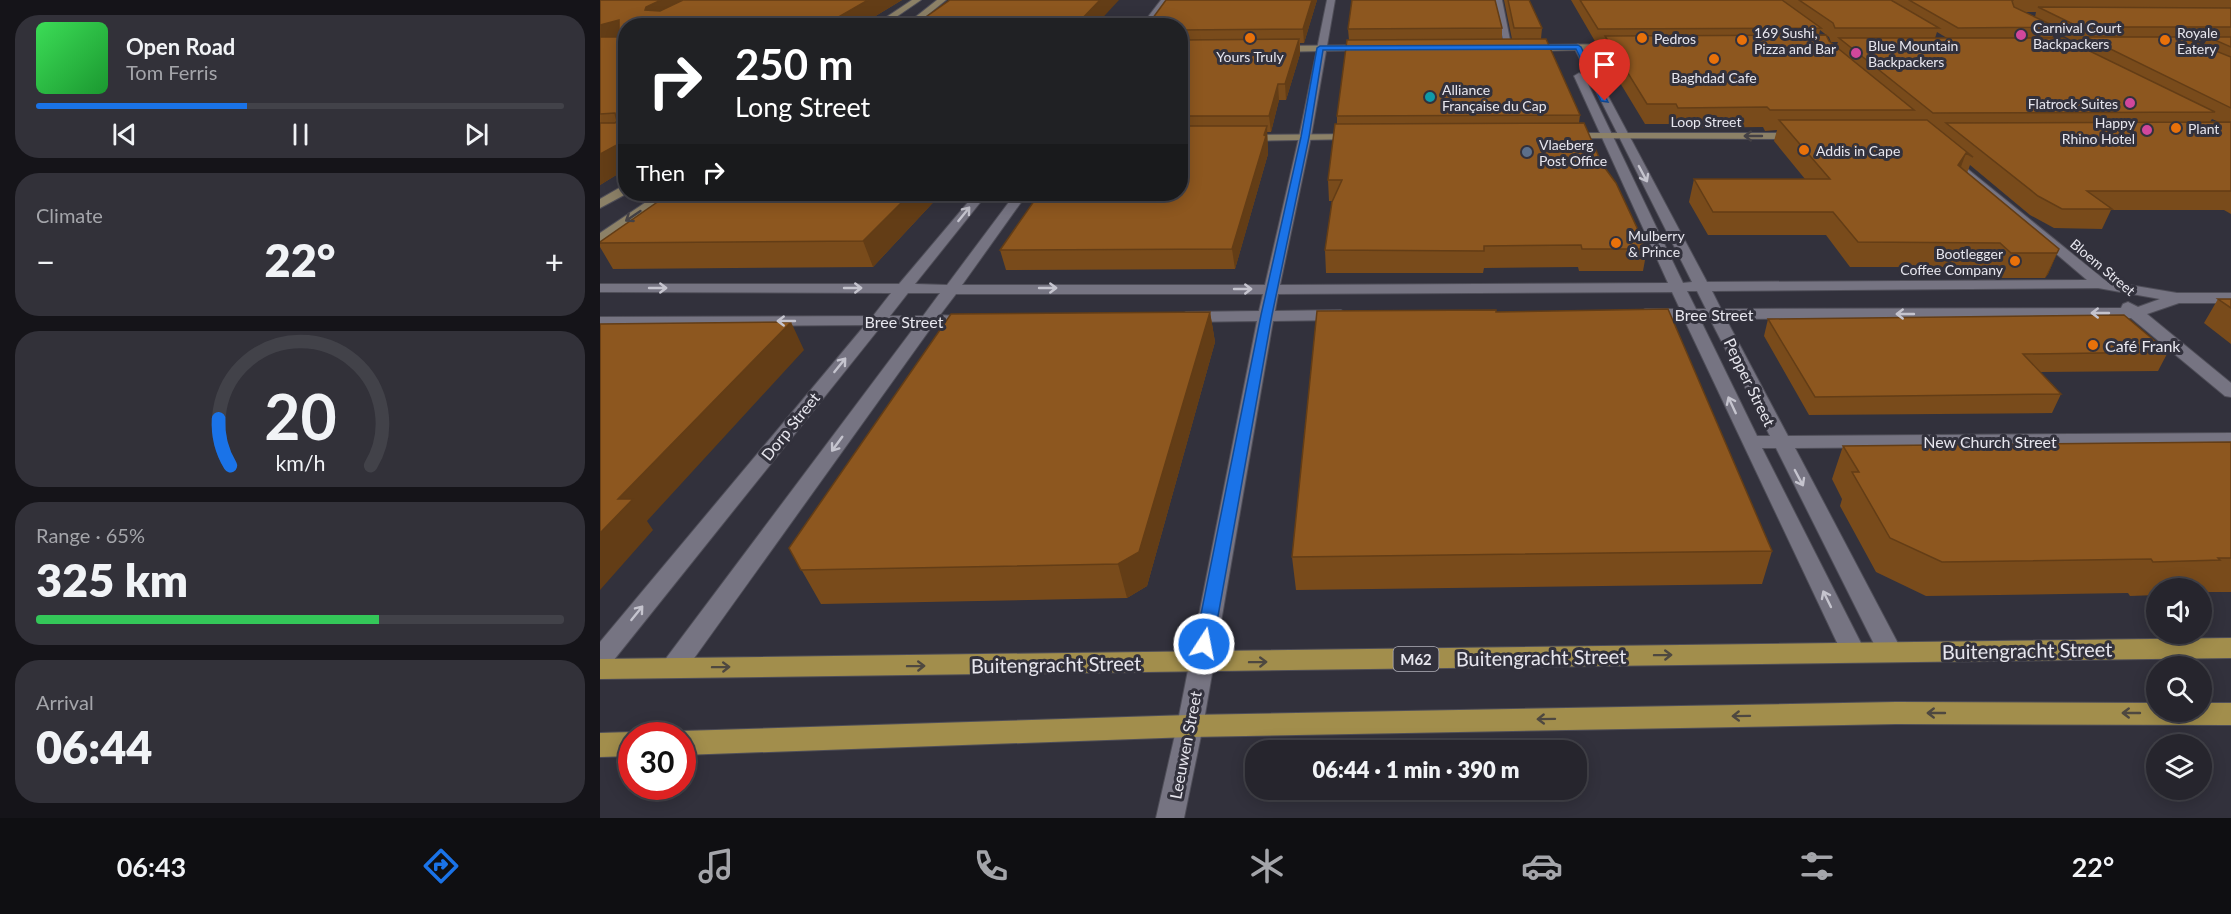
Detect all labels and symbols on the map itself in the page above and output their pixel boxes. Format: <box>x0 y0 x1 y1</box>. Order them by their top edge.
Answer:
place label: Carnival Court Backpackers <box>2033 19 2122 52</box>
place label: 169 Sushi, Pizza and Bar <box>1754 24 1836 57</box>
place label: Royale Eatery <box>2177 24 2218 57</box>
marker: Carnival Court Backpackers <box>2014 28 2028 42</box>
place label: Pedros <box>1654 30 1696 47</box>
marker: Yours Truly <box>1243 31 1257 45</box>
marker: Pedros <box>1635 31 1649 45</box>
marker: 169 Sushi, Pizza and Bar <box>1735 33 1749 47</box>
marker: Royale Eatery <box>2158 33 2172 47</box>
place label: Blue Mountain Backpackers <box>1868 37 1958 70</box>
pin <box>1579 39 1630 101</box>
marker: Blue Mountain Backpackers <box>1849 46 1863 60</box>
place label: Yours Truly <box>1216 48 1284 65</box>
marker: Baghdad Cafe <box>1707 52 1721 66</box>
place label: Baghdad Cafe <box>1671 69 1757 86</box>
place label: Alliance Française du Cap <box>1442 81 1547 114</box>
marker: Alliance Française du Cap <box>1423 90 1437 104</box>
place label: Flatrock Suites <box>2028 95 2118 112</box>
marker: Flatrock Suites <box>2123 96 2137 110</box>
street label: Loop Street <box>1671 113 1741 130</box>
place label: Happy Rhino Hotel <box>2062 114 2136 147</box>
place label: Plant <box>2188 120 2219 137</box>
marker: Plant <box>2169 121 2183 135</box>
marker: Happy Rhino Hotel <box>2140 123 2154 137</box>
one-way arrow <box>1743 130 1763 142</box>
place label: Vlaeberg Post Office <box>1539 136 1607 169</box>
place label: Addis in Cape <box>1816 142 1900 159</box>
marker: Addis in Cape <box>1797 143 1811 157</box>
marker: Vlaeberg Post Office <box>1520 145 1534 159</box>
one-way arrow <box>1638 165 1649 183</box>
one-way arrow <box>957 206 970 222</box>
one-way arrow <box>626 210 642 222</box>
place label: Mulberry & Prince <box>1628 227 1685 260</box>
street label: Bloem Street <box>2067 235 2139 299</box>
marker: Mulberry & Prince <box>1609 236 1623 250</box>
place label: Bootlegger Coffee Company <box>1900 245 2004 278</box>
marker: Bootlegger Coffee Company <box>2008 254 2022 268</box>
one-way arrow <box>648 282 668 294</box>
one-way arrow <box>843 282 863 294</box>
one-way arrow <box>1038 282 1058 294</box>
one-way arrow <box>1233 283 1253 295</box>
street label: Bree Street <box>1675 305 1754 324</box>
one-way arrow <box>2091 307 2111 319</box>
one-way arrow <box>1896 308 1916 319</box>
street label: Bree Street <box>865 312 944 331</box>
one-way arrow <box>777 315 797 327</box>
street label: Pepper Street <box>1720 335 1780 429</box>
place label: Café Frank <box>2105 336 2181 355</box>
marker: Café Frank <box>2086 338 2100 352</box>
one-way arrow <box>834 357 847 373</box>
street label: Dorp Street <box>757 388 823 464</box>
one-way arrow <box>1726 397 1738 415</box>
street label: New Church Street <box>1923 432 2057 451</box>
one-way arrow <box>831 435 843 451</box>
one-way arrow <box>1794 469 1805 487</box>
one-way arrow <box>1821 590 1833 608</box>
one-way arrow <box>630 606 644 621</box>
position arrow <box>1172 612 1236 676</box>
street label: Buitengracht Street <box>1942 637 2112 663</box>
street label: Buitengracht Street <box>1456 644 1626 670</box>
road number: M62 <box>1394 647 1438 671</box>
one-way arrow <box>1653 649 1673 661</box>
street label: Buitengracht Street <box>971 651 1141 677</box>
one-way arrow <box>1248 656 1268 668</box>
one-way arrow <box>906 660 926 672</box>
one-way arrow <box>711 662 731 673</box>
street label: Leeuwen Street <box>1165 689 1205 801</box>
one-way arrow <box>1926 707 1946 719</box>
one-way arrow <box>2121 707 2141 719</box>
one-way arrow <box>1731 710 1751 722</box>
one-way arrow <box>1536 714 1556 725</box>
speed limit sign: 30 <box>618 722 696 800</box>

